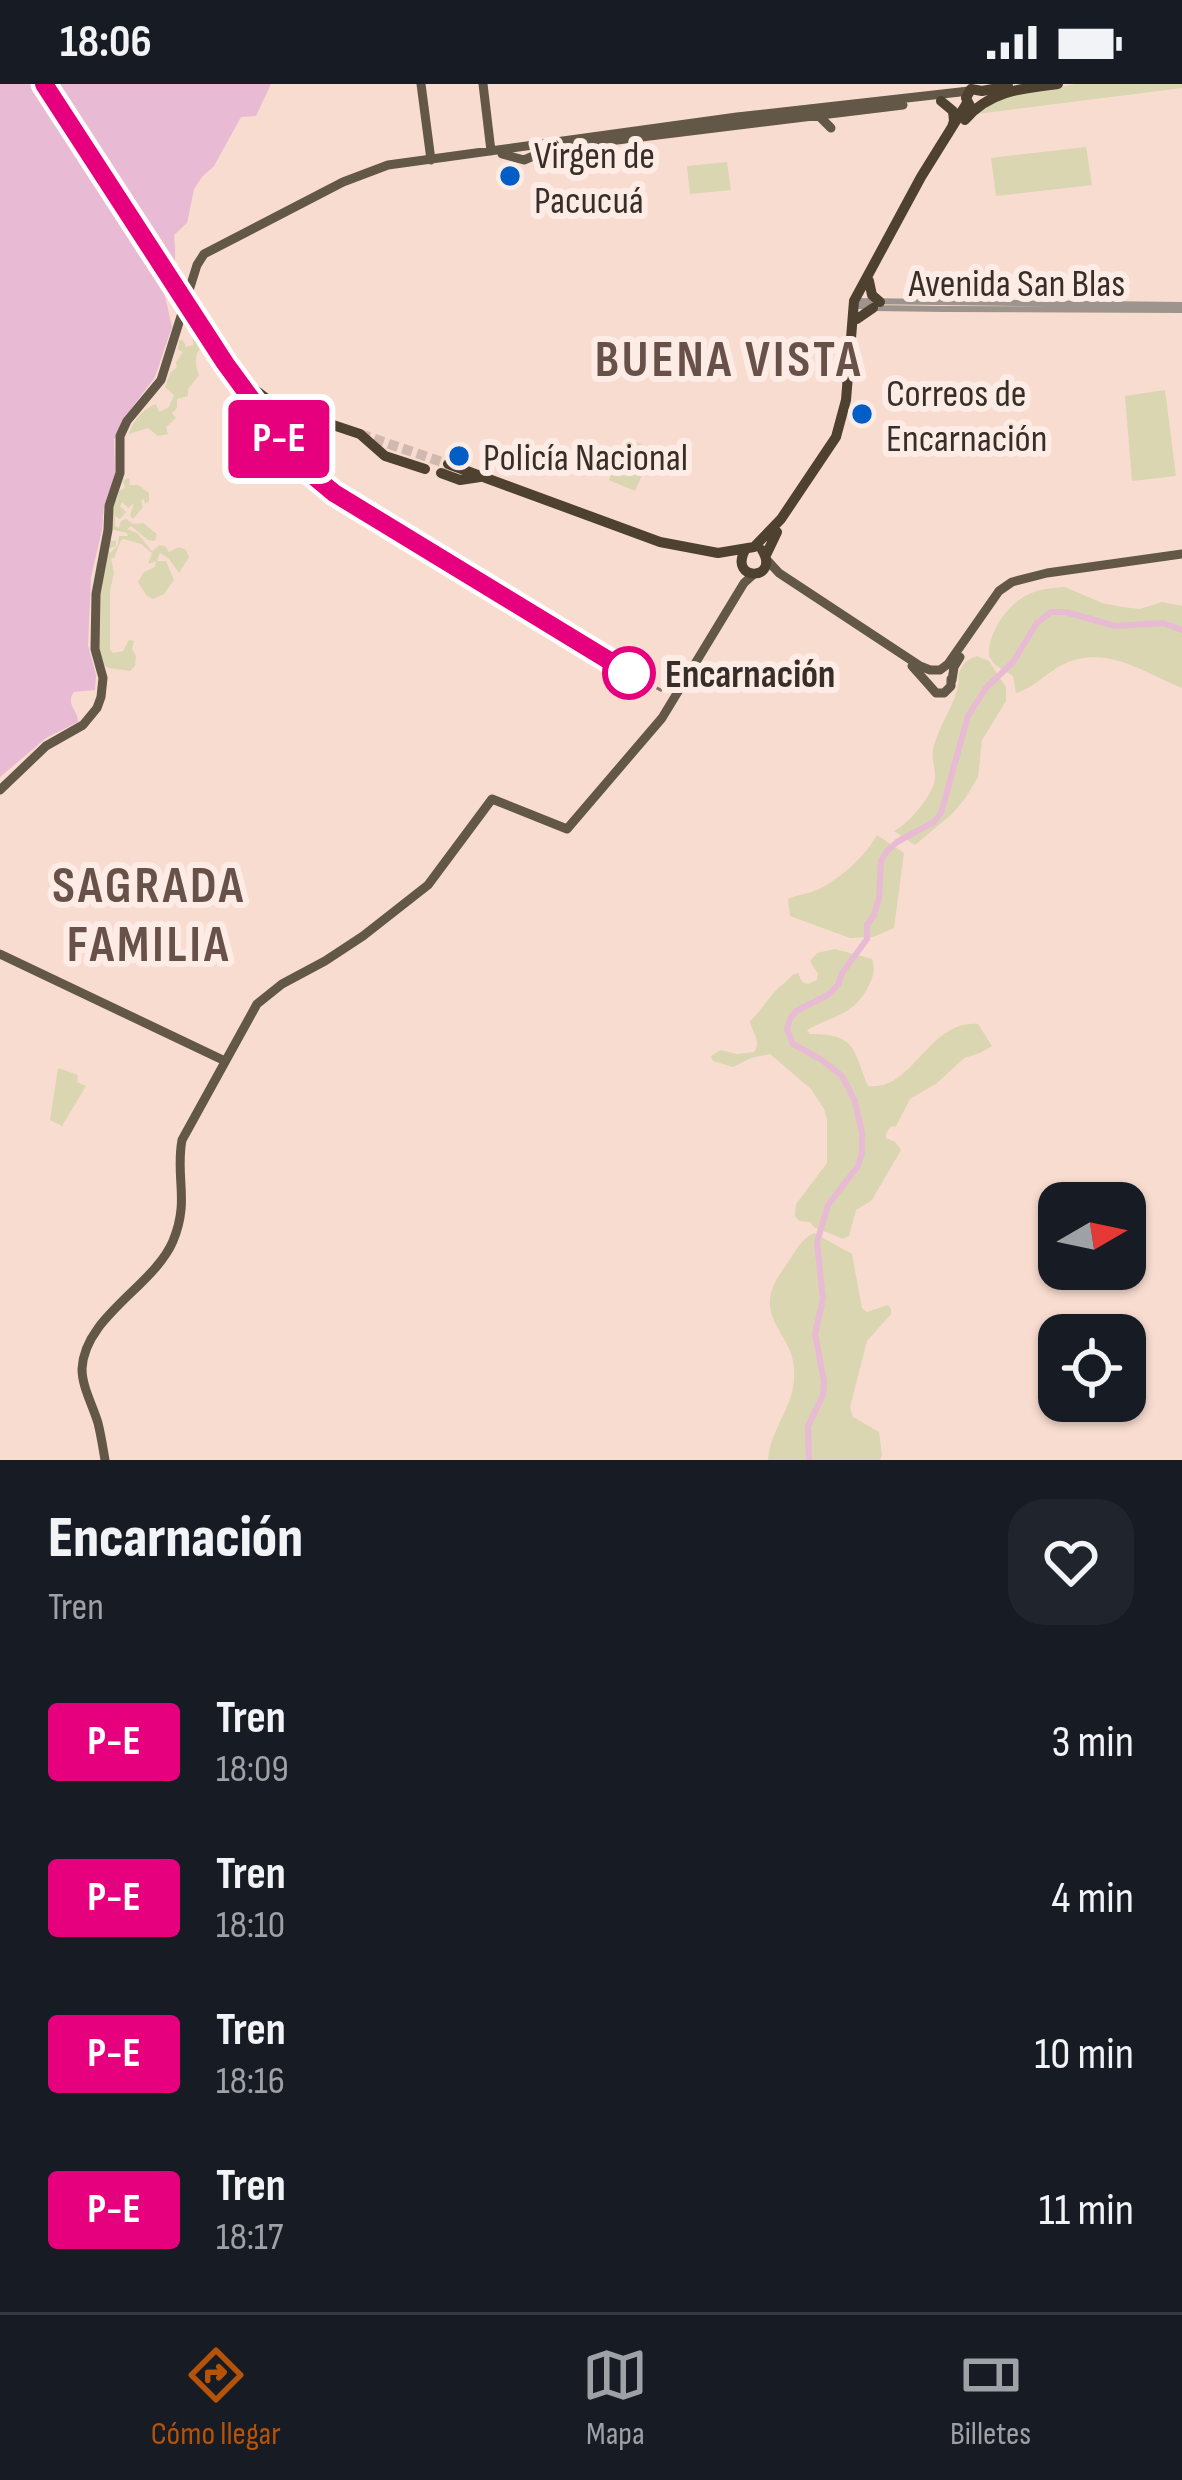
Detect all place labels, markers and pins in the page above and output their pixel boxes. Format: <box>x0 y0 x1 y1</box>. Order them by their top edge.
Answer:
place label: Virgen de Pacucuá <box>534 133 655 225</box>
marker: Virgen de Pacucuá <box>497 163 523 189</box>
place label: Correos de Encarnación <box>886 371 1048 463</box>
marker: Correos de Encarnación <box>849 401 875 427</box>
place label: Policía Nacional <box>483 435 688 482</box>
marker: Policía Nacional <box>446 443 472 469</box>
marker: Encarnación <box>604 648 654 698</box>
place label: Encarnación <box>665 652 835 699</box>

